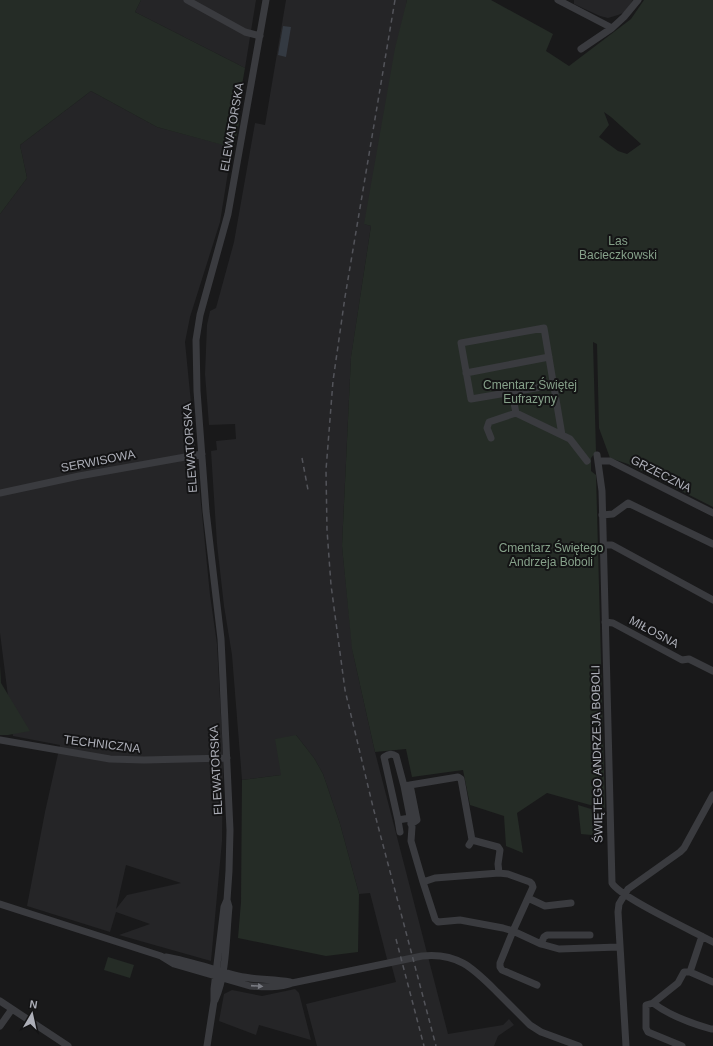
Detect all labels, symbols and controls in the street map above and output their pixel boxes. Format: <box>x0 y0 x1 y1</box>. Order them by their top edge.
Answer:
street label: ELEWATORSKA <box>217 82 247 172</box>
park label: Las Bacieczkowski <box>579 234 657 262</box>
park label: Cmentarz Świętej Eufrazyny <box>483 377 577 406</box>
street label: ELEWATORSKA <box>180 403 200 493</box>
street label: SERWISOWA <box>60 447 136 475</box>
street label: GRZECZNA <box>628 453 694 495</box>
park label: Cmentarz Świętego Andrzeja Boboli <box>499 540 604 569</box>
street label: MIŁOSNA <box>627 613 681 651</box>
street label: ŚWIĘTEGO ANDRZEJA BOBOLI <box>587 665 606 843</box>
street label: ELEWATORSKA <box>207 725 225 815</box>
street label: TECHNICZNA <box>63 732 141 756</box>
one-way arrow <box>251 983 263 990</box>
north arrow <box>12 994 52 1034</box>
text: N <box>29 998 38 1011</box>

